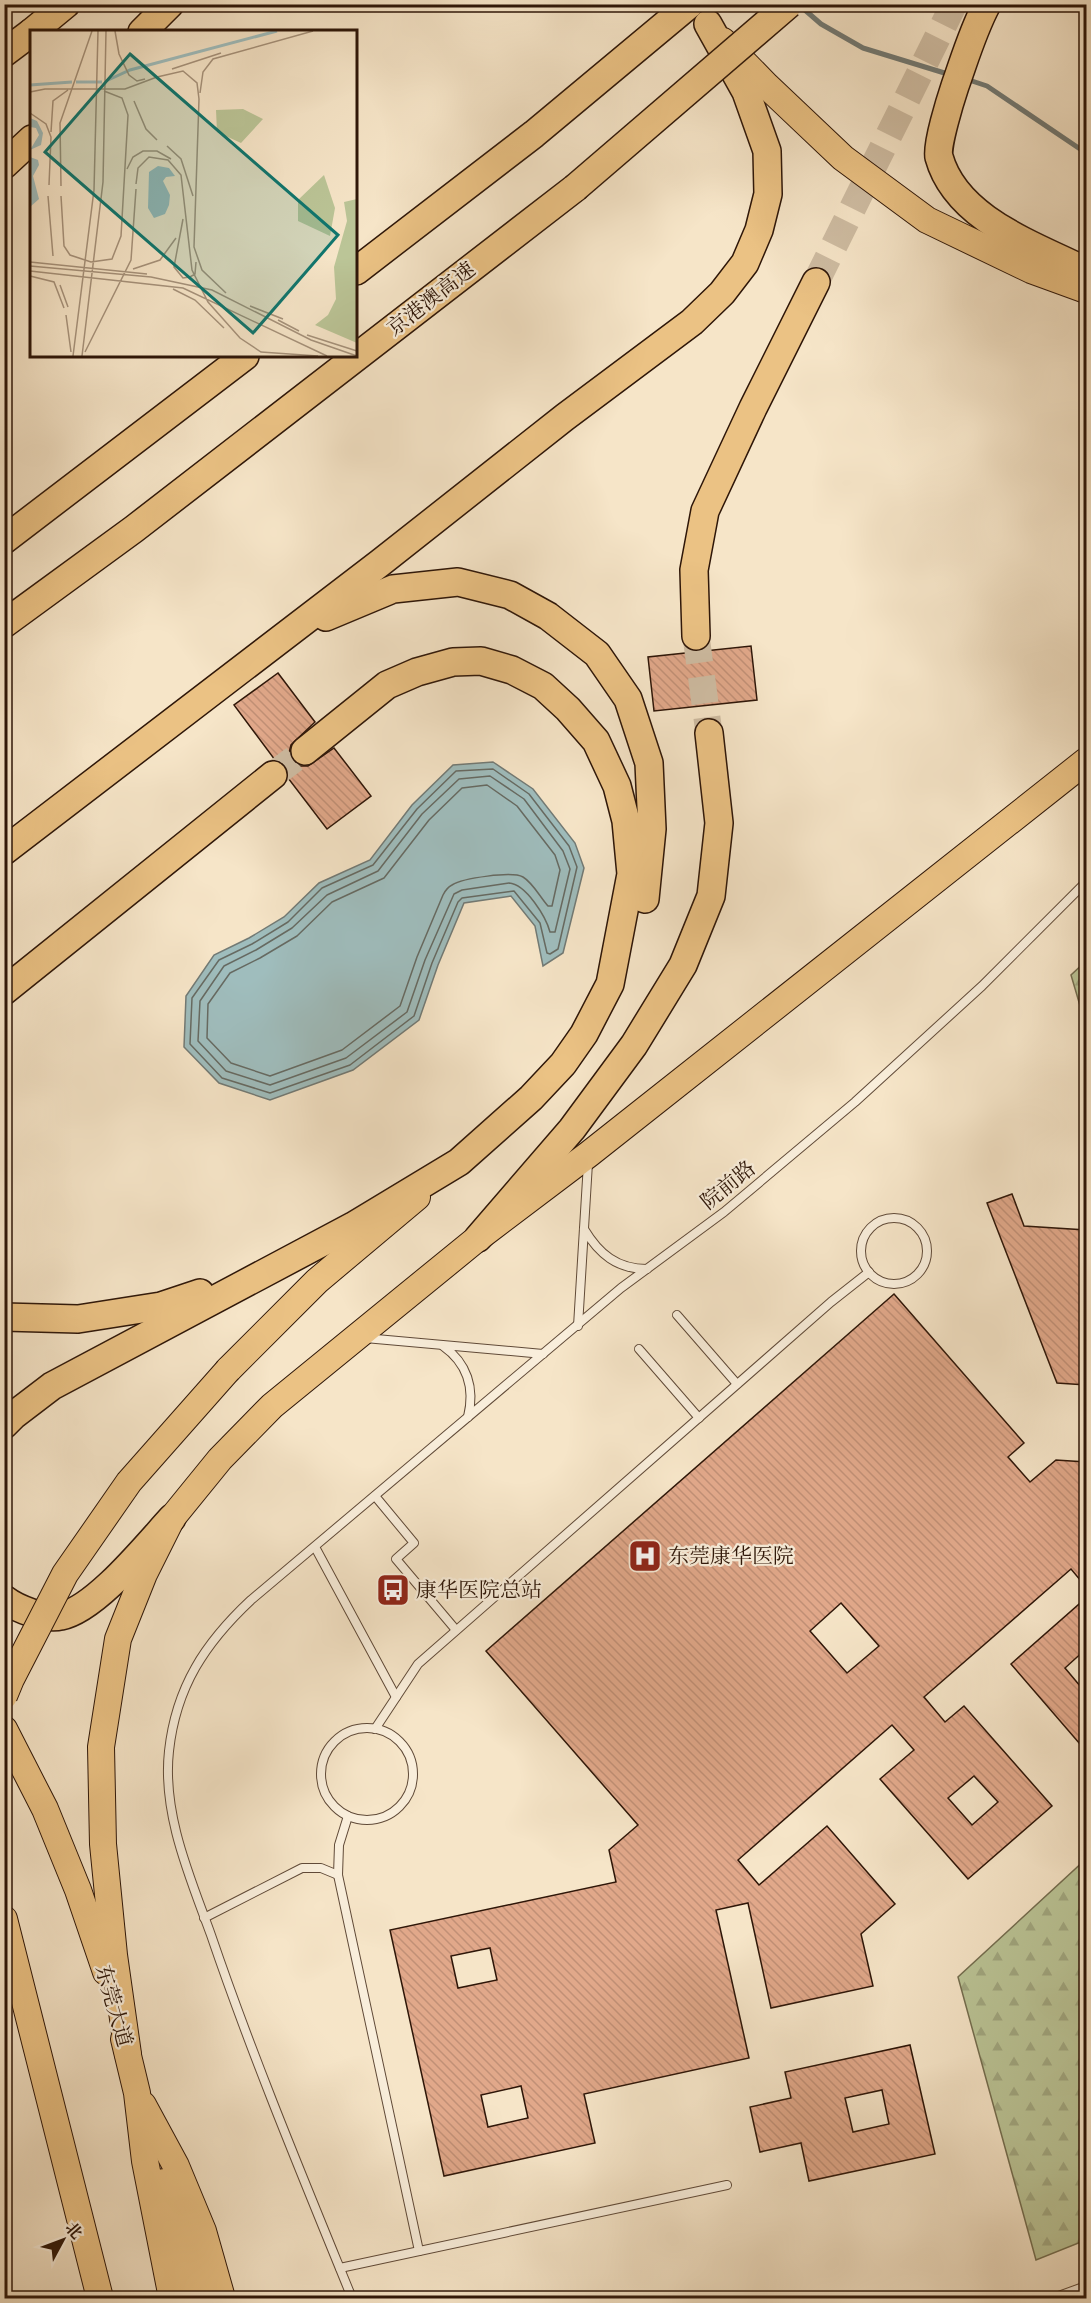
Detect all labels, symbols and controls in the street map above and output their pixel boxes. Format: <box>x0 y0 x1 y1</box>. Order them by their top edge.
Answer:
inset map <box>30 30 357 357</box>
street label: 京港澳高速 <box>380 254 482 343</box>
street label: 院前路 <box>693 1153 762 1216</box>
hospital icon: 东莞康华医院 <box>627 1538 663 1574</box>
place label: 东莞康华医院 <box>668 1540 794 1571</box>
bus stop icon: 康华医院总站 <box>375 1572 411 1608</box>
place label: 康华医院总站 <box>416 1574 542 1605</box>
street label: 东莞大道 <box>88 1961 141 2051</box>
north arrow <box>33 2210 93 2270</box>
text: 北 <box>60 2216 89 2244</box>

